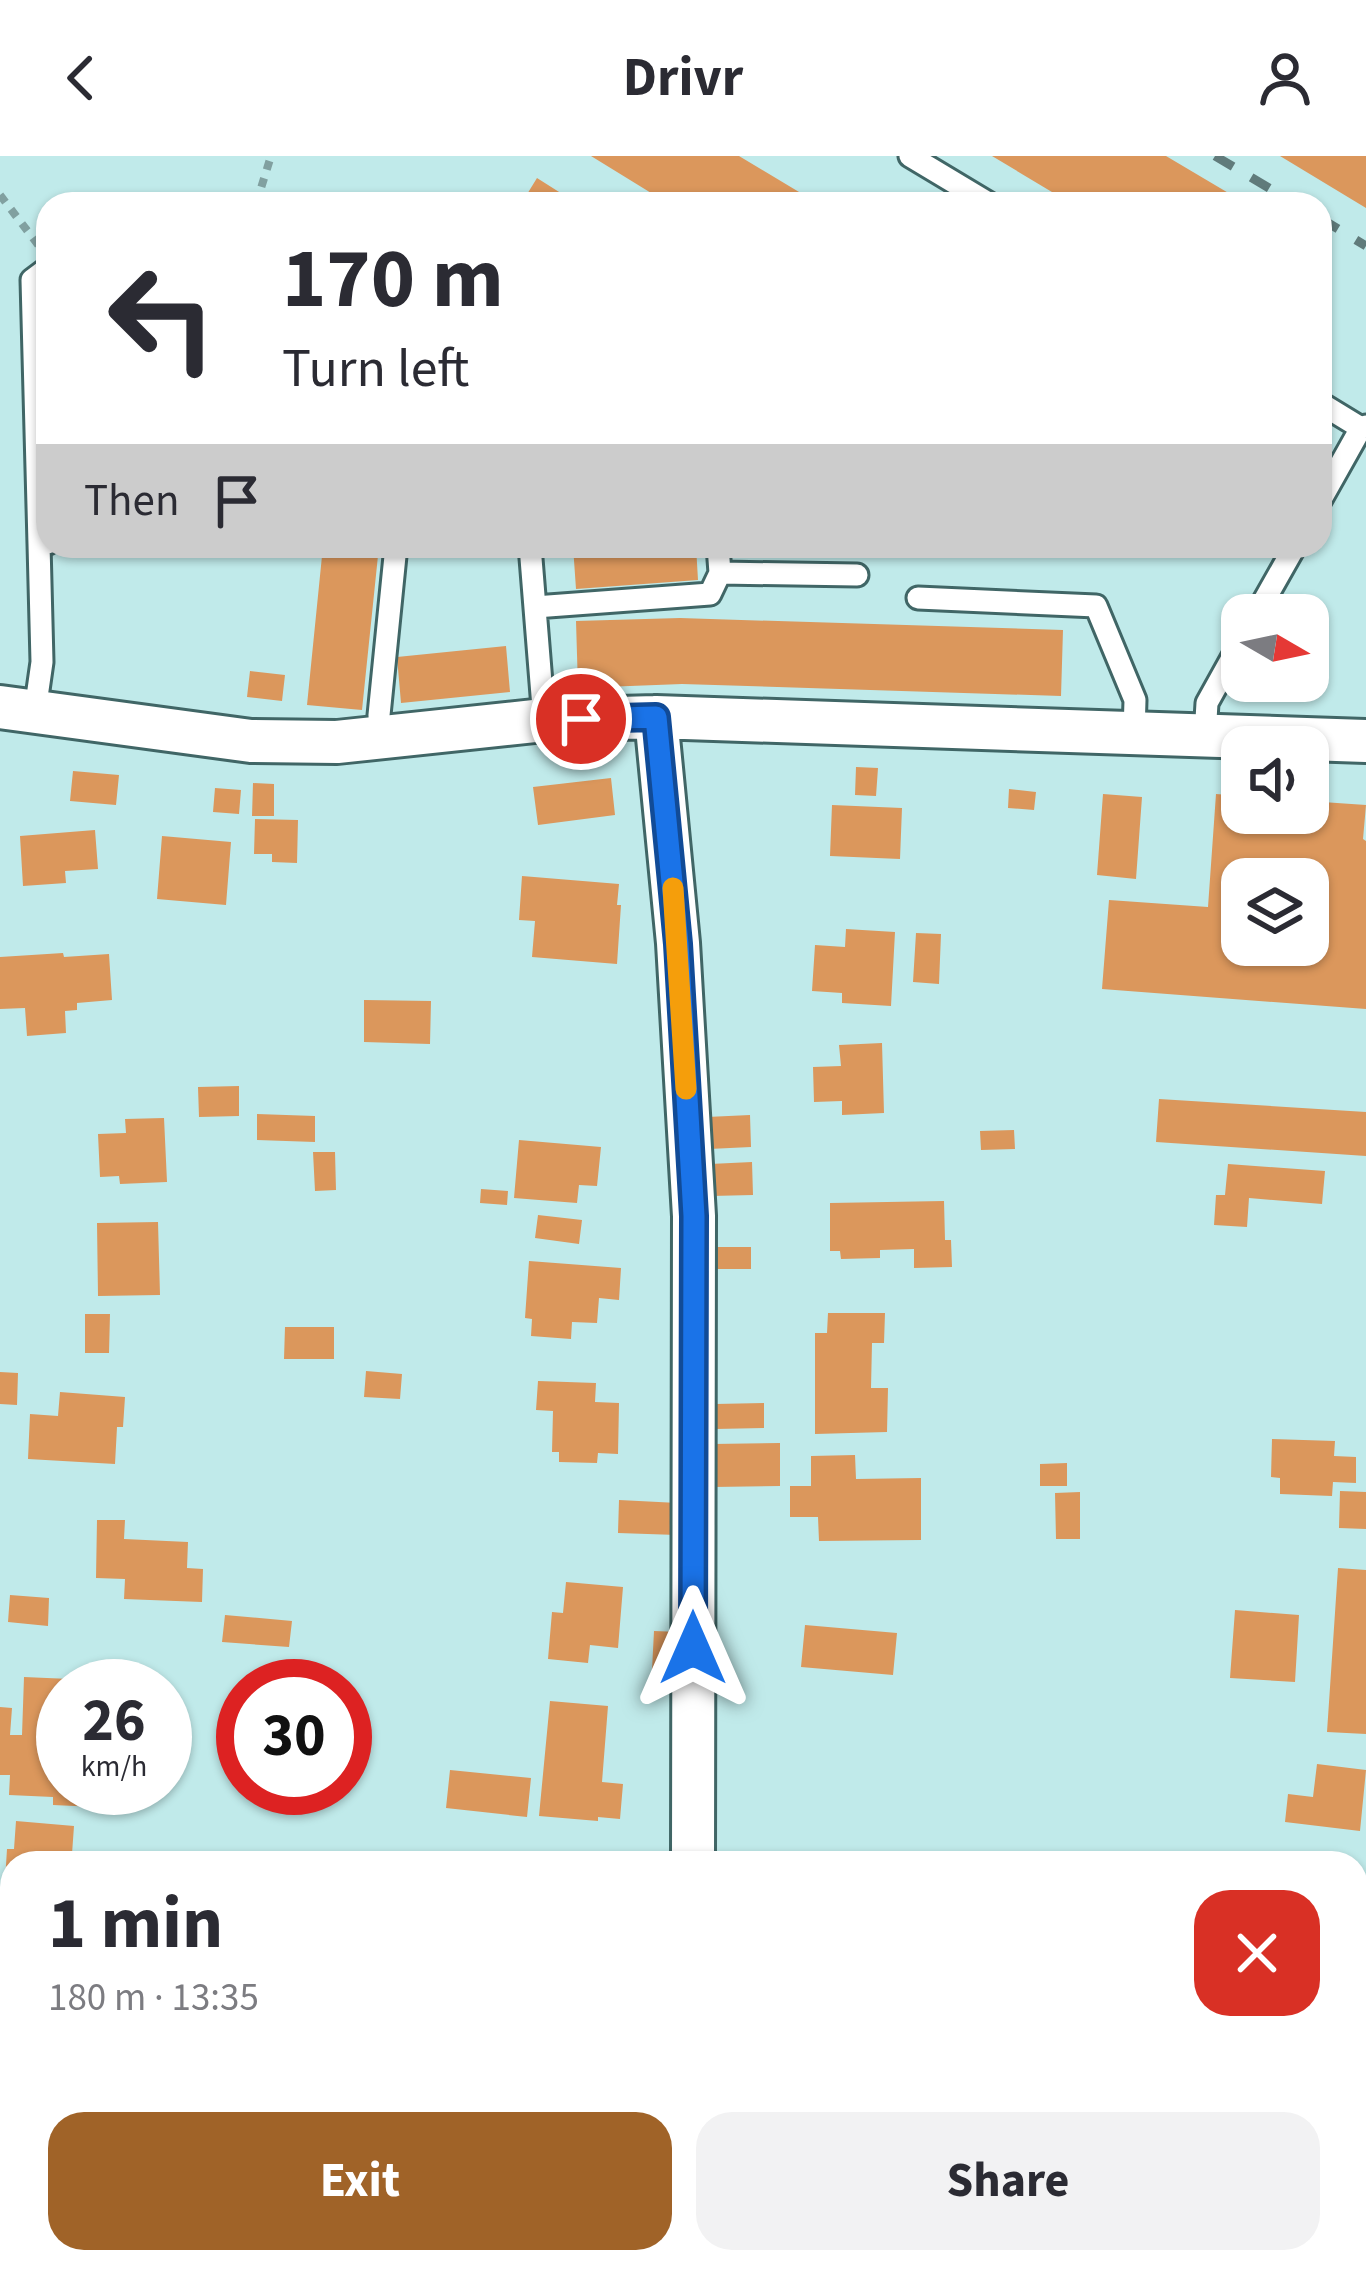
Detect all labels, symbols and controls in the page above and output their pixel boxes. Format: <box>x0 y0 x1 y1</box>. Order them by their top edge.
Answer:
text: Drivr <box>623 40 743 117</box>
icon: back <box>48 45 114 111</box>
icon: person <box>1252 45 1318 111</box>
text: 170 m <box>282 220 504 340</box>
icon: left <box>84 240 240 396</box>
text: Turn left <box>282 331 469 408</box>
icon: arrive <box>204 468 270 534</box>
text: Then <box>84 469 180 533</box>
north arrow <box>1221 594 1329 702</box>
map controls <box>1221 594 1329 966</box>
pin <box>530 668 632 770</box>
icon: arrive <box>548 686 614 752</box>
button: sound <box>1221 726 1329 834</box>
button: layers <box>1221 858 1329 966</box>
position arrow <box>630 1585 756 1711</box>
speed limit sign: 30 <box>216 1659 372 1815</box>
text: 26 <box>82 1679 146 1764</box>
text: km/h <box>81 1745 147 1788</box>
text: 1 min <box>48 1873 223 1976</box>
button: close <box>1194 1890 1320 2016</box>
text: 180 m · 13:35 <box>48 1970 259 2026</box>
button: Exit <box>48 2112 672 2250</box>
button: Share <box>696 2112 1320 2250</box>

